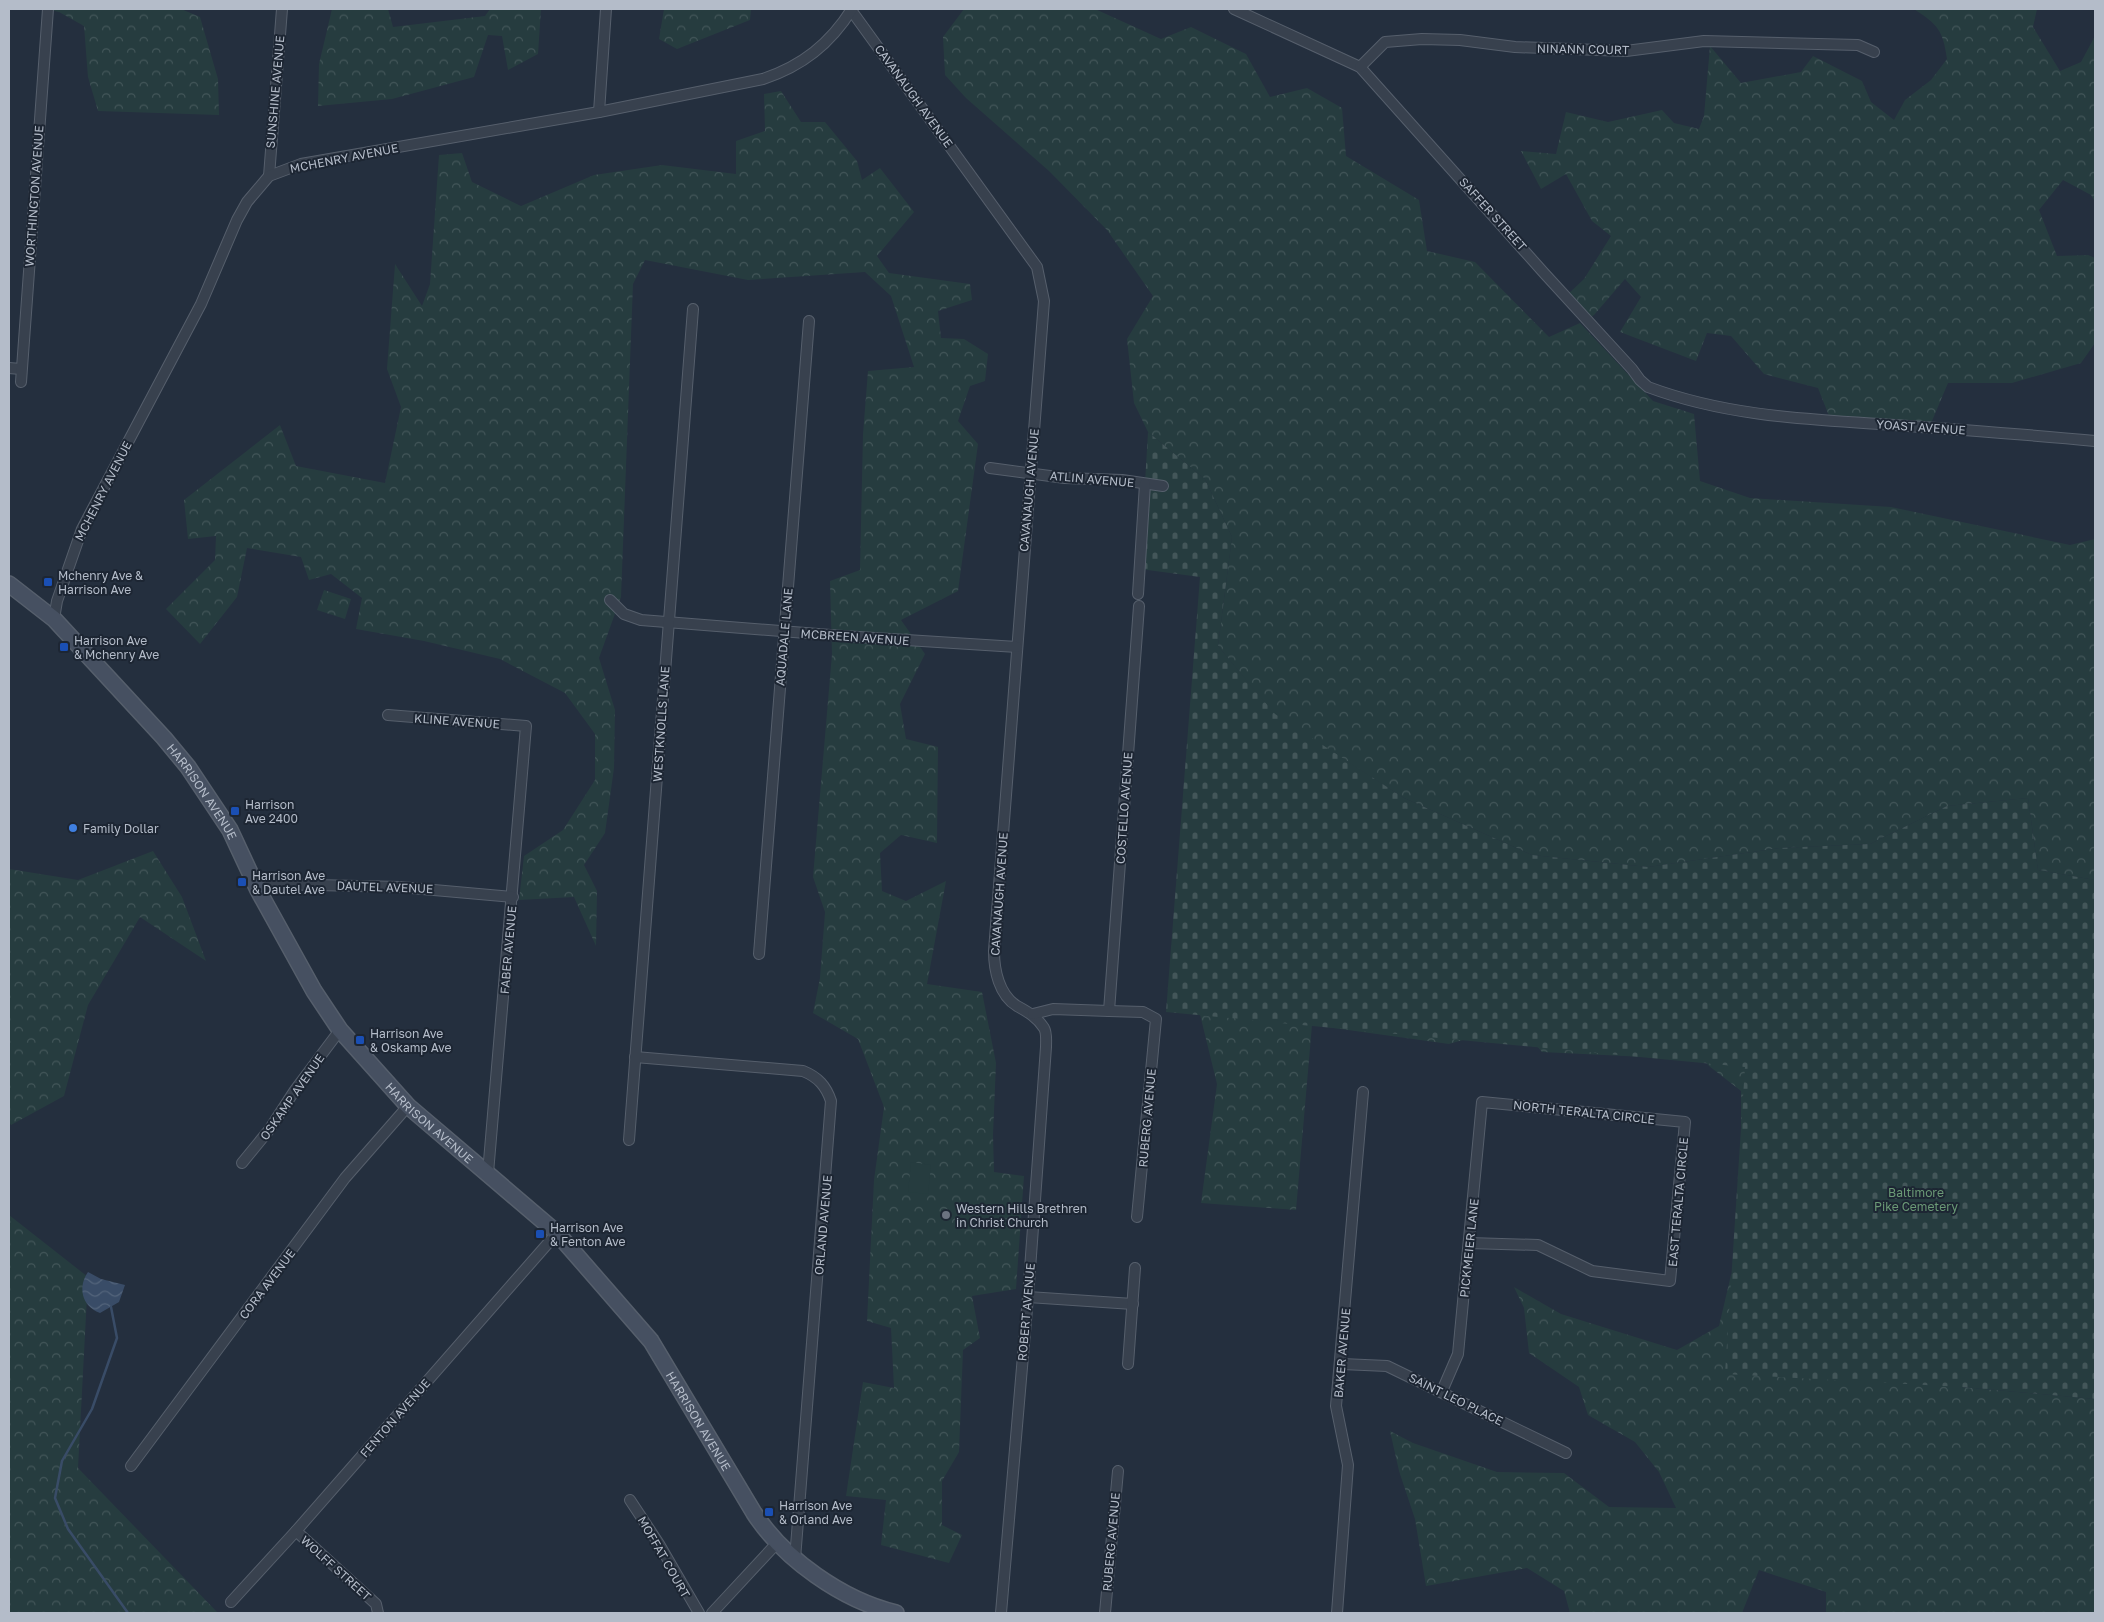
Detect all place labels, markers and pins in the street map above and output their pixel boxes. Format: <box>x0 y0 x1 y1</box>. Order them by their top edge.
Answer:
place label: Mchenry Ave & Harrison Ave <box>58 568 143 597</box>
marker: Mchenry Ave & Harrison Ave <box>42 576 54 588</box>
place label: Harrison Ave & Mchenry Ave <box>74 633 159 662</box>
marker: Harrison Ave & Mchenry Ave <box>58 641 70 653</box>
place label: Harrison Ave 2400 <box>245 797 298 826</box>
marker: Harrison Ave 2400 <box>229 805 241 817</box>
place label: Family Dollar <box>83 821 159 836</box>
marker: Family Dollar <box>67 822 79 834</box>
place label: Harrison Ave & Dautel Ave <box>252 868 325 897</box>
marker: Harrison Ave & Dautel Ave <box>236 876 248 888</box>
place label: Harrison Ave & Oskamp Ave <box>370 1026 452 1055</box>
marker: Harrison Ave & Oskamp Ave <box>354 1034 366 1046</box>
place label: Western Hills Brethren in Christ Church <box>956 1201 1087 1230</box>
marker: Western Hills Brethren in Christ Church <box>940 1209 952 1221</box>
place label: Harrison Ave & Fenton Ave <box>550 1220 625 1249</box>
marker: Harrison Ave & Fenton Ave <box>534 1228 546 1240</box>
place label: Harrison Ave & Orland Ave <box>779 1498 853 1527</box>
marker: Harrison Ave & Orland Ave <box>763 1506 775 1518</box>

